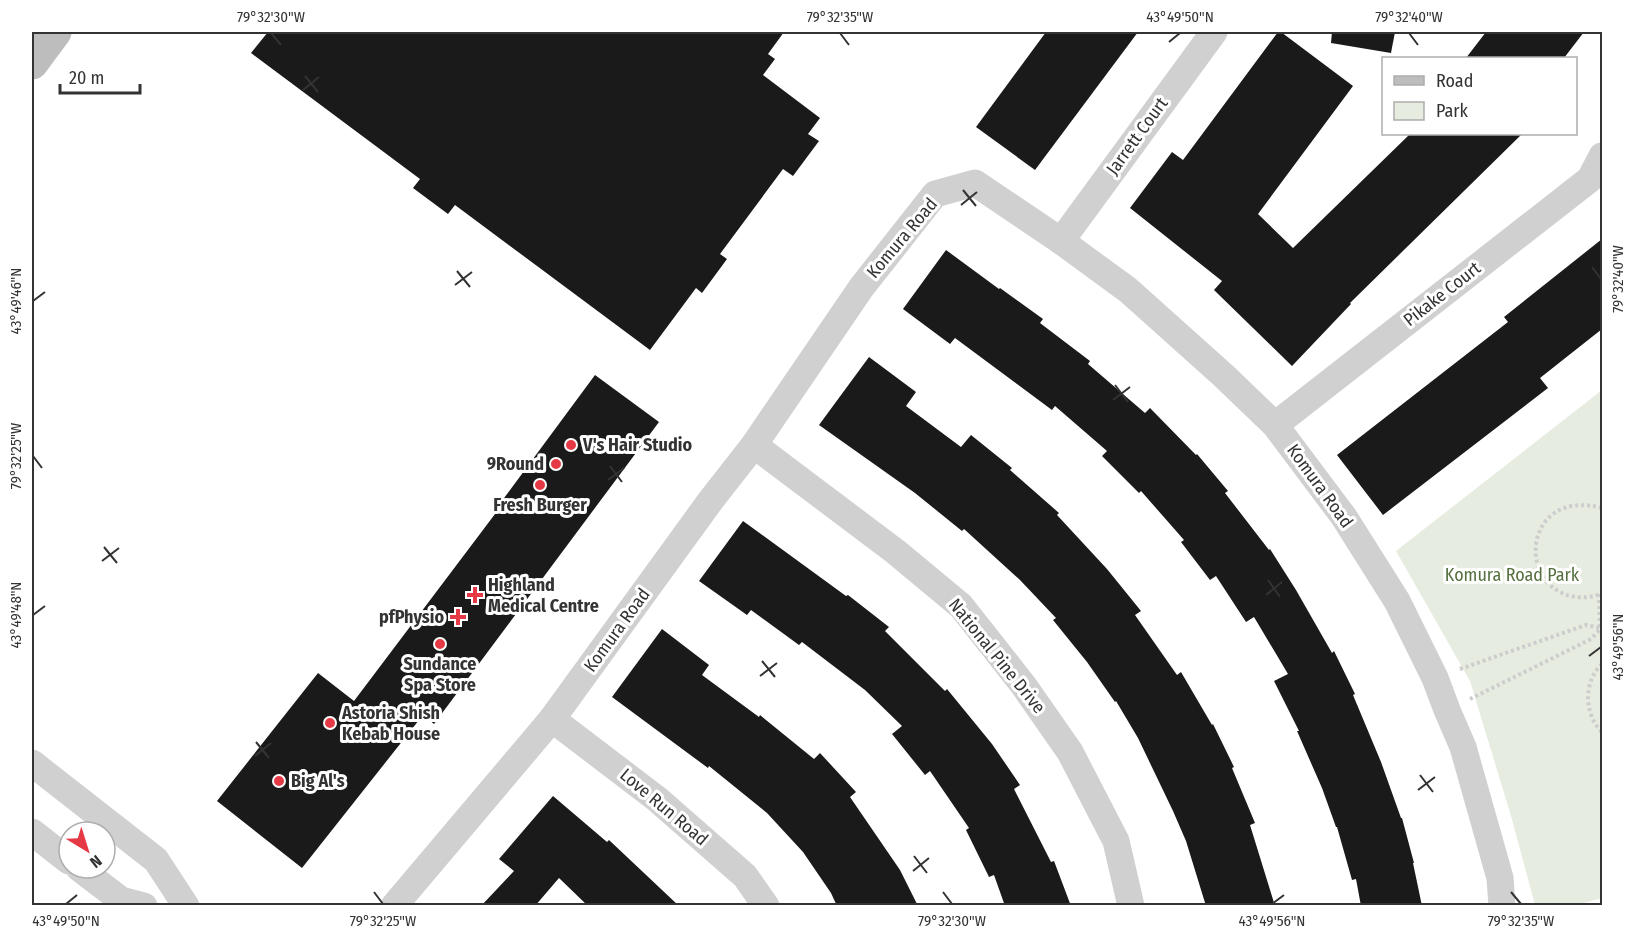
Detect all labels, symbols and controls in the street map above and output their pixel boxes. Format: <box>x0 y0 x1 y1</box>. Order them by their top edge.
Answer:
text: 79°32'30"W <box>237 8 305 26</box>
text: 79°32'35"W <box>807 8 873 26</box>
text: 43°49'50"N <box>1146 8 1214 26</box>
text: 79°32'40"W <box>1375 8 1443 26</box>
scale bar <box>60 57 140 95</box>
legend <box>1382 57 1577 135</box>
text: 20 m <box>69 67 104 89</box>
text: Road <box>1436 70 1473 92</box>
street label: Jarrett Court <box>1101 93 1173 179</box>
text: Park <box>1436 100 1469 122</box>
street label: Komura Road <box>862 193 942 283</box>
text: 79°32'40"W <box>1609 245 1627 313</box>
street label: Pikake Court <box>1399 257 1485 331</box>
text: 43°49'46"N <box>7 268 25 334</box>
text: 79°32'25"W <box>7 423 25 489</box>
place label: V's Hair Studio <box>582 434 692 456</box>
marker: V's Hair Studio <box>564 438 578 452</box>
street label: Komura Road <box>1282 440 1358 532</box>
place label: 9Round <box>487 453 544 475</box>
marker: 9Round <box>549 457 563 471</box>
marker: Fresh Burger <box>533 478 547 492</box>
place label: Fresh Burger <box>493 494 587 516</box>
park label: Komura Road Park <box>1445 564 1580 586</box>
place label: Highland Medical Centre <box>488 574 599 617</box>
text: 43°49'48"N <box>7 582 25 648</box>
street label: Komura Road <box>579 584 655 676</box>
marker: Highland Medical Centre <box>466 586 484 604</box>
street label: National Pine Drive <box>944 594 1050 718</box>
place label: pfPhysio <box>379 606 444 628</box>
marker: pfPhysio <box>449 608 467 626</box>
text: 43°49'56"N <box>1609 614 1627 680</box>
marker: Sundance Spa Store <box>433 637 447 651</box>
place label: Sundance Spa Store <box>404 653 476 696</box>
place label: Astoria Shish Kebab House <box>341 702 440 745</box>
marker: Astoria Shish Kebab House <box>323 716 337 730</box>
street label: Love Run Road <box>615 764 713 850</box>
place label: Big Al's <box>291 770 345 792</box>
marker: Big Al's <box>272 774 286 788</box>
north arrow <box>57 820 117 880</box>
text: N <box>86 851 106 872</box>
text: 43°49'50"N <box>32 912 100 930</box>
text: 79°32'25"W <box>350 912 416 930</box>
text: 79°32'30"W <box>918 912 986 930</box>
text: 43°49'56"N <box>1239 912 1305 930</box>
text: 79°32'35"W <box>1488 912 1554 930</box>

